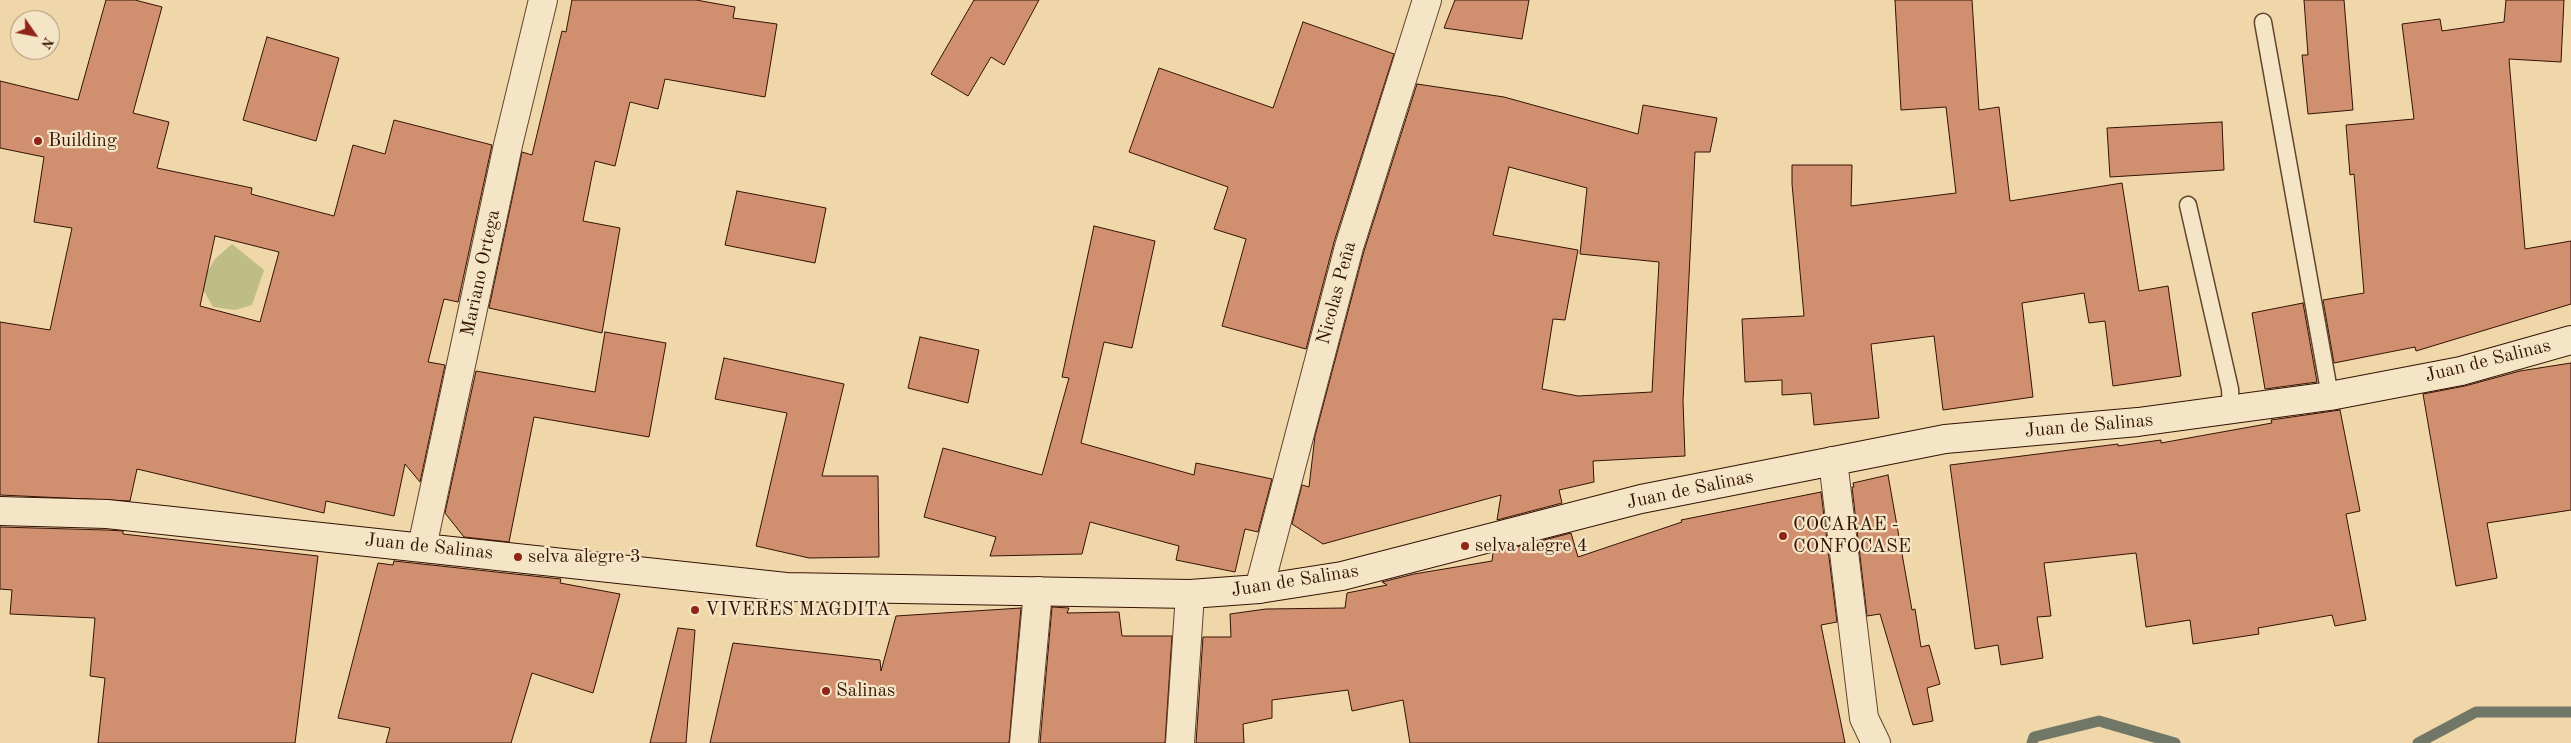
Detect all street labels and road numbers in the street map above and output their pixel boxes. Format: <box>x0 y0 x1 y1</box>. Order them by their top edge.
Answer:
street label: Mariano Ortega <box>456 208 506 338</box>
street label: Nicolas Peña <box>1312 239 1362 347</box>
street label: Juan de Salinas <box>2423 334 2553 388</box>
street label: Juan de Salinas <box>2024 409 2154 443</box>
street label: Juan de Salinas <box>1625 465 1755 515</box>
street label: Juan de Salinas <box>364 529 494 565</box>
street label: Juan de Salinas <box>1230 560 1360 602</box>

